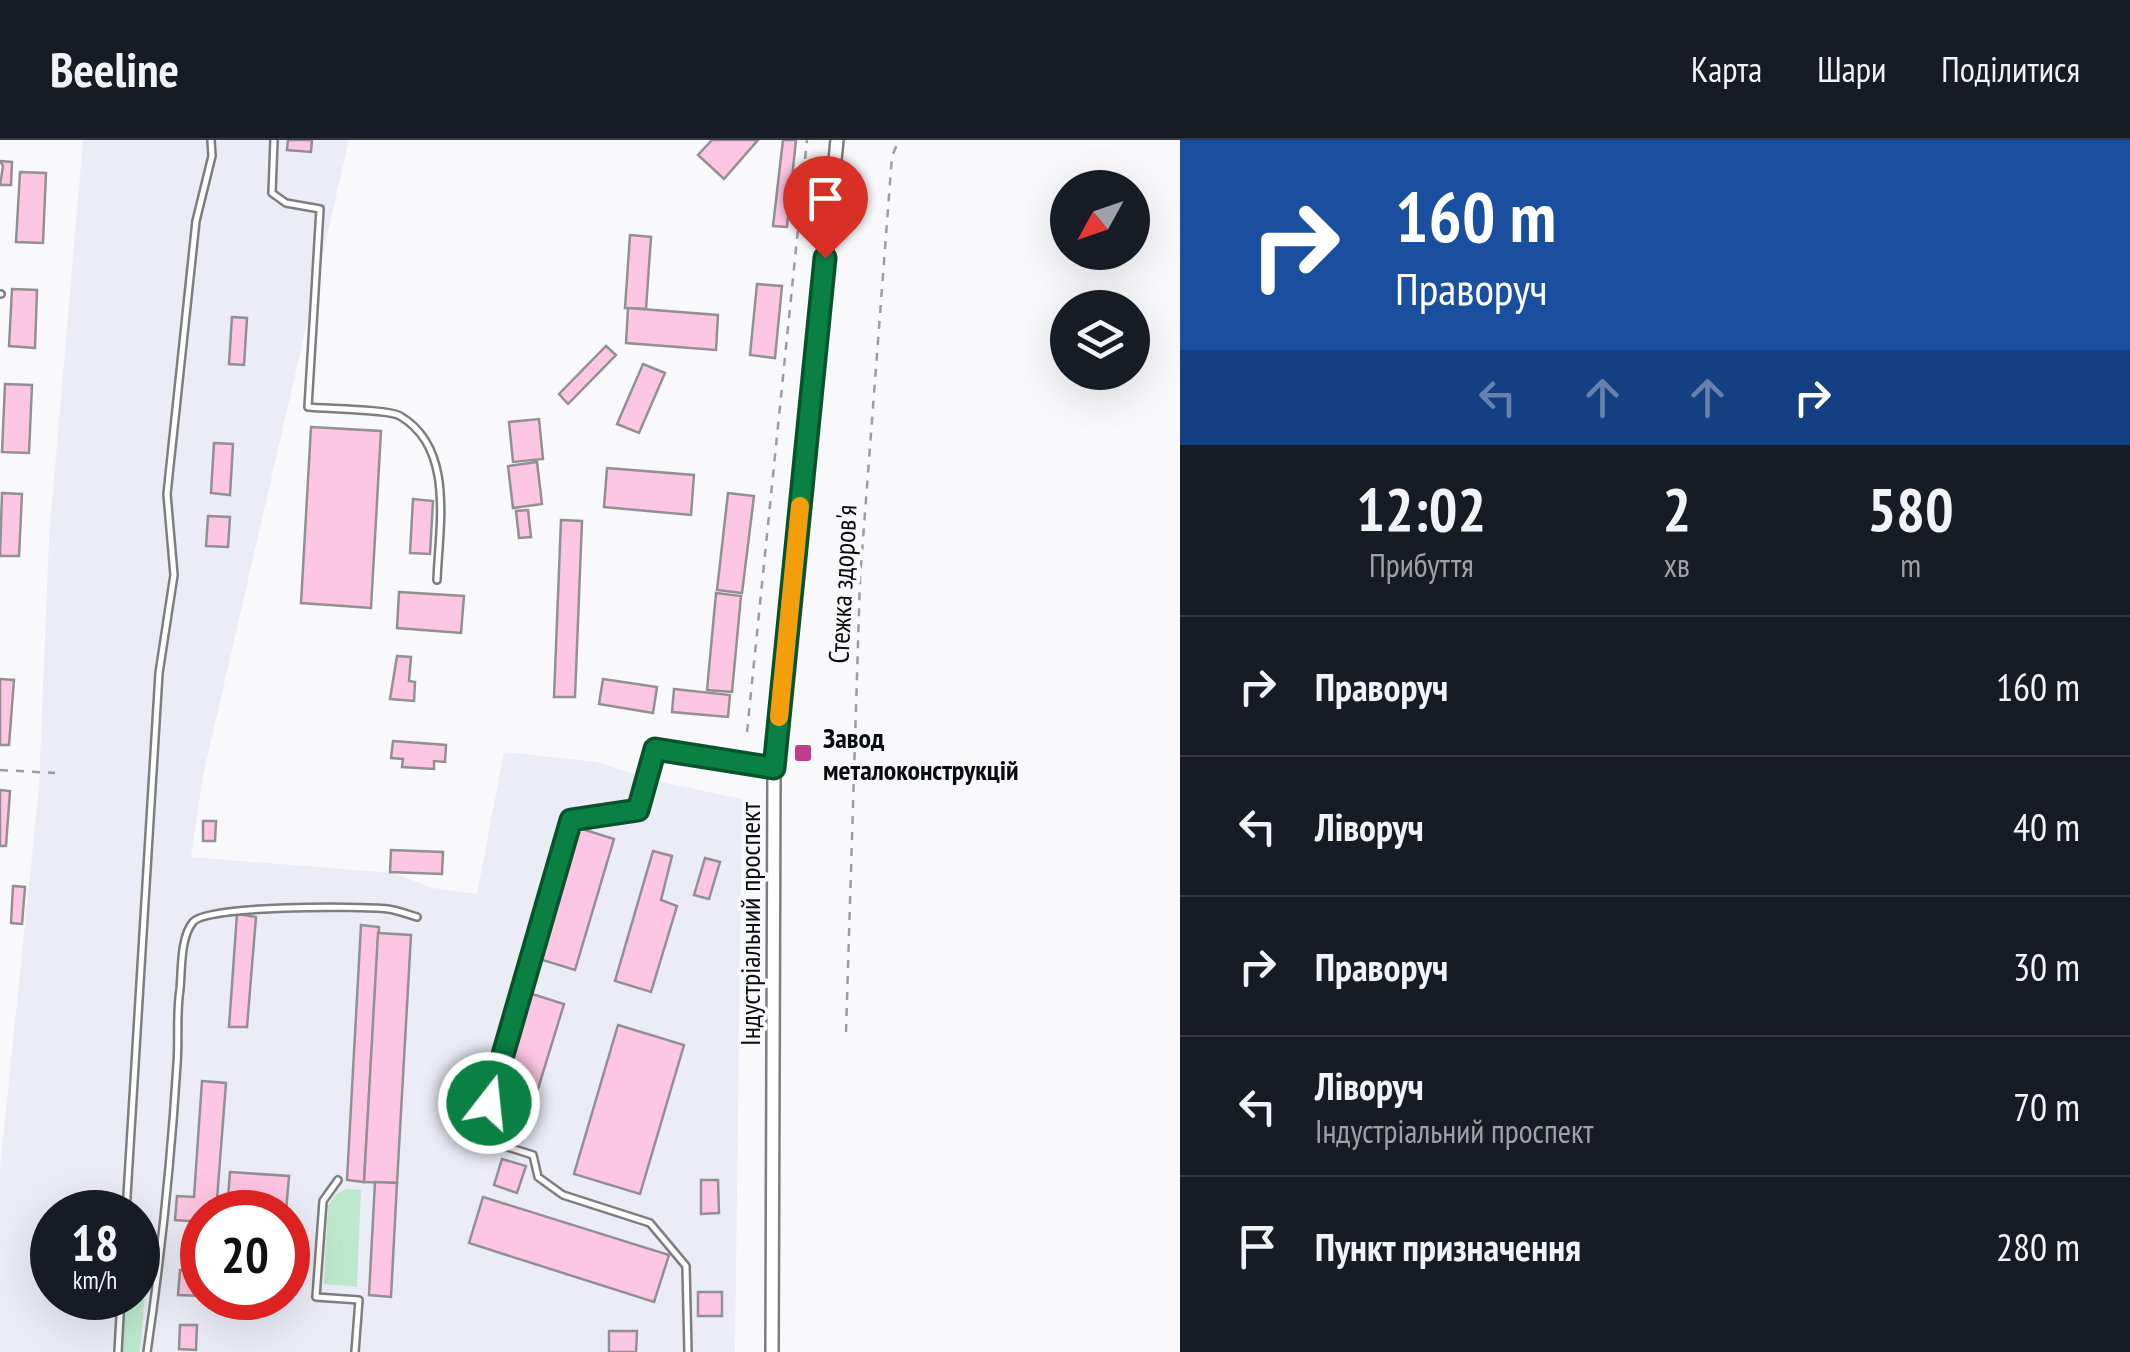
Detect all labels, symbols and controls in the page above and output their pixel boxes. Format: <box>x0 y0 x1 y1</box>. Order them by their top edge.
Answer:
text: Beeline <box>50 38 179 100</box>
text: Карта <box>1691 46 1762 92</box>
text: Шари <box>1817 46 1886 92</box>
text: Поділитися <box>1941 46 2080 92</box>
pin <box>783 156 868 259</box>
north arrow <box>1050 170 1150 270</box>
map controls <box>1050 170 1150 390</box>
icon: arrive <box>798 171 853 226</box>
text: 160 m <box>1395 171 1556 261</box>
icon: right <box>1230 180 1360 310</box>
text: Праворуч <box>1395 259 1548 317</box>
button: layers <box>1050 290 1150 390</box>
icon: left <box>1470 370 1525 425</box>
icon: ahead <box>1575 370 1630 425</box>
icon: ahead <box>1680 370 1735 425</box>
icon: right <box>1785 370 1840 425</box>
text: 12:02 <box>1356 470 1486 548</box>
text: 2 <box>1663 470 1691 548</box>
text: 580 <box>1868 470 1954 548</box>
street label: Стежка здоров'я <box>819 504 865 664</box>
text: Прибуття <box>1369 544 1474 586</box>
text: хв <box>1664 544 1690 586</box>
text: m <box>1900 544 1921 586</box>
icon: right <box>1230 659 1285 714</box>
text: Праворуч <box>1315 662 1448 711</box>
text: 160 m <box>1996 662 2080 711</box>
place label: Завод металоконструкцій <box>823 719 1019 788</box>
marker: Завод металоконструкцій <box>792 742 814 764</box>
icon: left <box>1230 799 1285 854</box>
street label: Індустріальний проспект <box>731 802 768 1046</box>
text: Ліворуч <box>1315 802 1424 851</box>
text: 40 m <box>2013 802 2080 851</box>
icon: right <box>1230 939 1285 994</box>
text: Праворуч <box>1315 942 1448 991</box>
text: 30 m <box>2013 942 2080 991</box>
position arrow <box>437 1051 541 1155</box>
text: Ліворуч <box>1315 1061 1424 1110</box>
icon: left <box>1230 1079 1285 1134</box>
text: 70 m <box>2013 1082 2080 1131</box>
text: Індустріальний проспект <box>1315 1110 1594 1152</box>
speed limit sign: 20 <box>180 1190 310 1320</box>
text: 18 <box>71 1210 119 1275</box>
icon: arrive <box>1230 1219 1285 1274</box>
text: Пункт призначення <box>1315 1222 1581 1271</box>
text: 280 m <box>1996 1222 2080 1271</box>
text: km/h <box>73 1264 117 1296</box>

